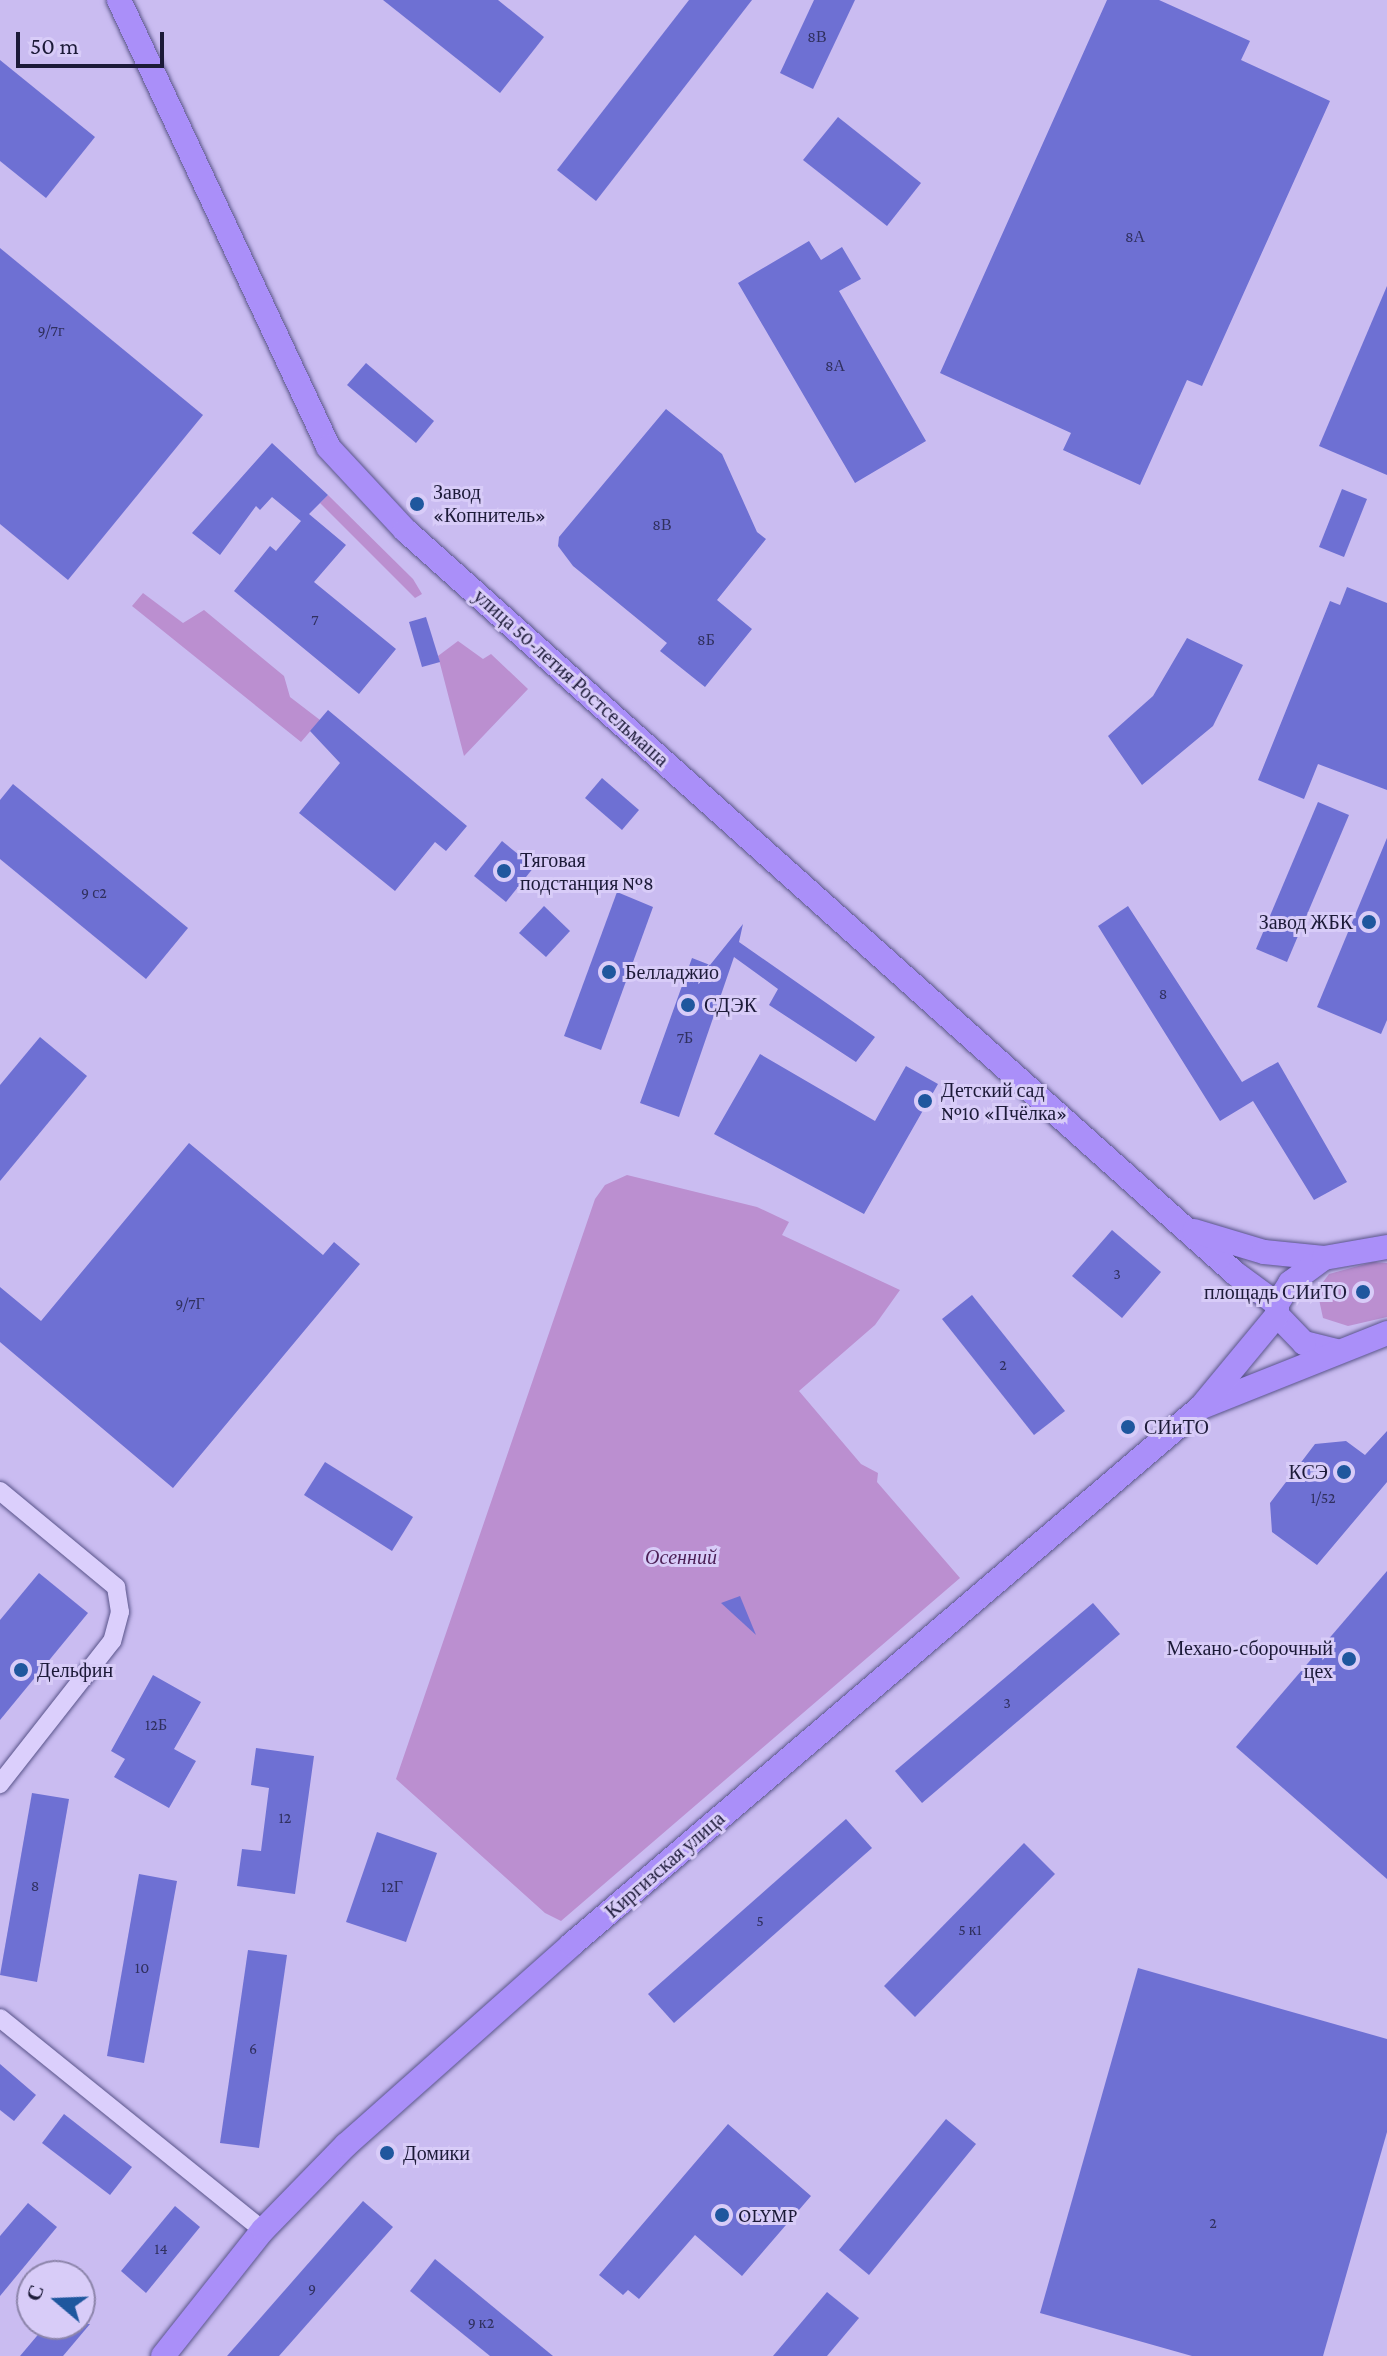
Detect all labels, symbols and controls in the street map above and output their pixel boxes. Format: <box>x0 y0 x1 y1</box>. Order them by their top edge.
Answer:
scale bar <box>20 16 168 66</box>
house number: 8В <box>807 27 827 47</box>
text: 50 m <box>30 32 79 59</box>
house number: 8А <box>1125 227 1145 247</box>
house number: 9/7г <box>38 321 64 341</box>
house number: 8А <box>825 356 845 376</box>
place label: Завод «Копнитель» <box>433 480 546 527</box>
marker: Завод «Копнитель» <box>408 495 426 513</box>
house number: 8В <box>652 515 672 535</box>
street label: улица 50-летия Ростсельмаша <box>469 584 673 772</box>
house number: 7 <box>311 610 319 630</box>
house number: 8Б <box>697 630 715 650</box>
place label: Тяговая подстанция №8 <box>520 848 654 895</box>
marker: Тяговая подстанция №8 <box>495 862 513 880</box>
house number: 9 с2 <box>81 883 107 903</box>
place label: Завод ЖБК <box>1259 910 1353 934</box>
marker: Завод ЖБК <box>1360 913 1378 931</box>
place label: Белладжио <box>625 960 719 984</box>
marker: Белладжио <box>600 963 618 981</box>
house number: 8 <box>1159 984 1167 1004</box>
place label: СДЭК <box>704 993 757 1017</box>
marker: СДЭК <box>679 996 697 1014</box>
house number: 7Б <box>677 1028 693 1048</box>
place label: Детский сад №10 «Пчёлка» <box>941 1078 1067 1125</box>
marker: Детский сад №10 «Пчёлка» <box>916 1092 934 1110</box>
house number: 3 <box>1113 1264 1121 1284</box>
place label: площадь СИиТО <box>1204 1280 1347 1304</box>
marker: площадь СИиТО <box>1354 1283 1372 1301</box>
house number: 9/7Г <box>175 1294 205 1314</box>
house number: 2 <box>999 1355 1007 1375</box>
place label: СИиТО <box>1144 1415 1209 1439</box>
marker: СИиТО <box>1119 1418 1137 1436</box>
place label: КСЭ <box>1289 1460 1328 1484</box>
marker: КСЭ <box>1335 1463 1353 1481</box>
house number: 1/52 <box>1310 1488 1336 1508</box>
park label: Осенний <box>645 1545 717 1569</box>
place label: Механо-сборочный цех <box>1167 1636 1333 1683</box>
marker: Механо-сборочный цех <box>1340 1650 1358 1668</box>
place label: Дельфин <box>37 1658 113 1682</box>
marker: Дельфин <box>12 1661 30 1679</box>
house number: 3 <box>1003 1693 1011 1713</box>
house number: 12Б <box>145 1715 167 1735</box>
street label: Киргизская улица <box>600 1807 730 1923</box>
house number: 12 <box>279 1808 291 1828</box>
house number: 8 <box>31 1876 39 1896</box>
house number: 12Г <box>381 1877 403 1897</box>
house number: 5 <box>756 1911 764 1931</box>
house number: 5 к1 <box>958 1920 982 1940</box>
house number: 10 <box>135 1958 149 1978</box>
house number: 6 <box>249 2039 257 2059</box>
place label: Домики <box>403 2141 470 2165</box>
marker: Домики <box>378 2144 396 2162</box>
place label: OLYMP <box>738 2203 798 2227</box>
marker: OLYMP <box>713 2206 731 2224</box>
house number: 2 <box>1209 2213 1217 2233</box>
house number: 14 <box>154 2239 168 2259</box>
north arrow <box>16 2260 96 2340</box>
house number: 9 <box>308 2279 316 2299</box>
text: С <box>20 2281 49 2304</box>
house number: 9 к2 <box>468 2313 494 2333</box>

